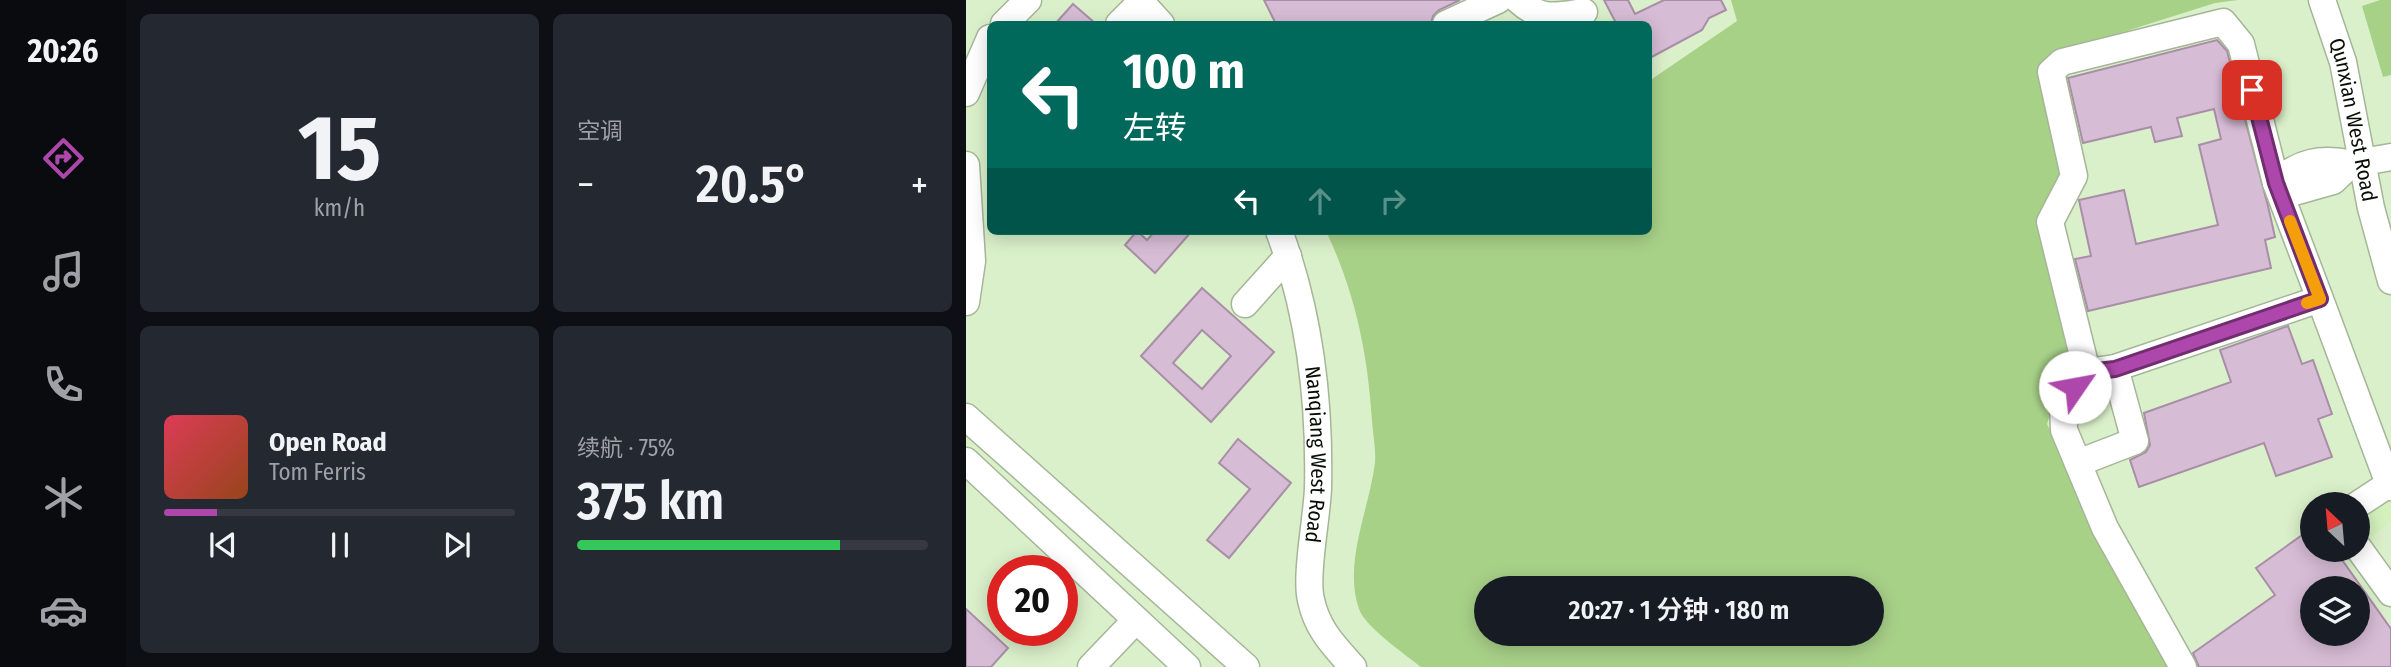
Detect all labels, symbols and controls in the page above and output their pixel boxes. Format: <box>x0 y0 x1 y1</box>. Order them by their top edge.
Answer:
text: 20:26 <box>27 32 99 70</box>
street label: Qunxian West Road <box>2323 35 2382 204</box>
text: 100 m <box>1123 42 1245 101</box>
icon: left <box>1008 49 1099 140</box>
pin <box>2222 60 2282 120</box>
icon: arrive <box>2233 71 2271 109</box>
text: 15 <box>298 94 381 203</box>
text: 左转 <box>1123 109 1187 147</box>
text: 空调 <box>577 117 623 145</box>
icon: directions <box>39 134 88 183</box>
text: 20.5° <box>696 153 809 216</box>
text: − <box>577 162 594 208</box>
text: + <box>911 162 928 208</box>
icon: left <box>1228 182 1266 220</box>
icon: ahead <box>1301 182 1339 220</box>
icon: right <box>1374 182 1412 220</box>
text: km/h <box>314 194 365 222</box>
icon: music <box>39 247 88 296</box>
position arrow <box>2038 350 2112 424</box>
icon: phone <box>39 360 88 409</box>
street label: Nanqiang West Road <box>1299 365 1331 544</box>
text: Open Road <box>269 427 387 458</box>
text: 续航 · 75% <box>577 434 675 462</box>
text: Tom Ferris <box>269 458 366 486</box>
text: 375 km <box>577 470 724 533</box>
icon: climate <box>39 473 88 522</box>
north arrow <box>2300 492 2370 562</box>
map controls <box>2300 492 2370 646</box>
icon: previous <box>204 526 242 564</box>
icon: pause <box>321 526 359 564</box>
icon: next <box>438 526 476 564</box>
speed limit sign: 20 <box>987 555 1078 646</box>
button: layers <box>2300 576 2370 646</box>
icon: car <box>39 586 88 635</box>
text: 20:27 · 1 分钟 · 180 m <box>1568 595 1790 626</box>

